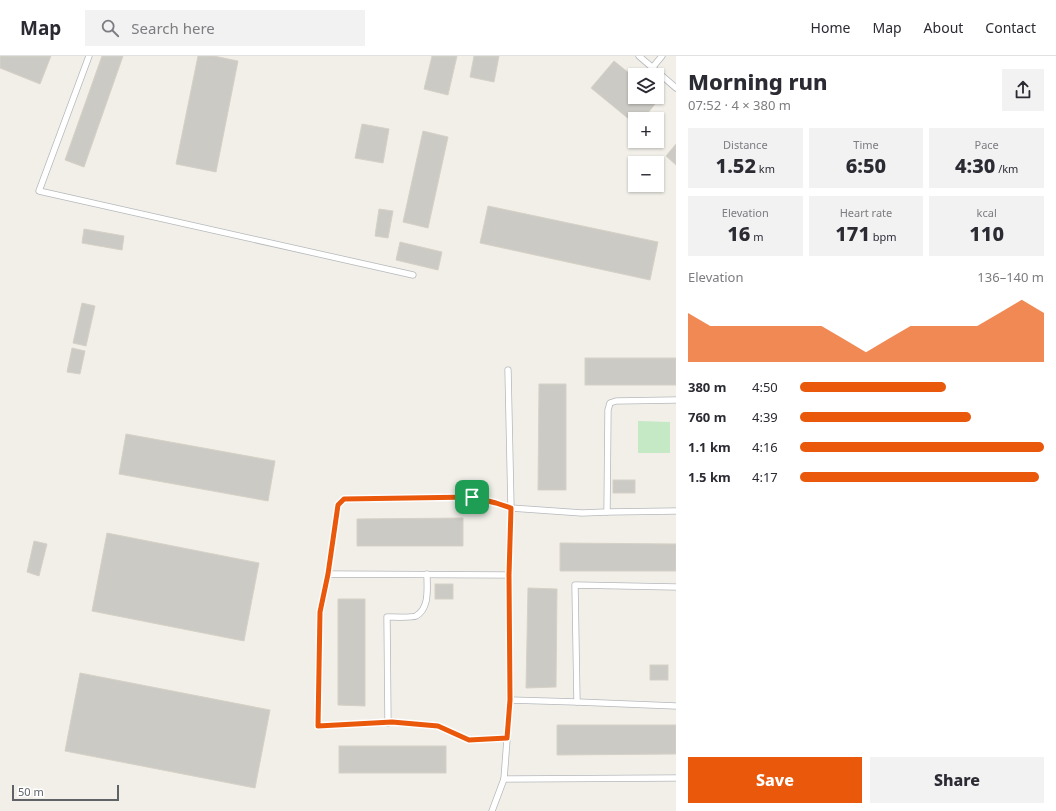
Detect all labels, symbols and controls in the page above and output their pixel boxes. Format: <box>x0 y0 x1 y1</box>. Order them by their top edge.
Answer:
search box <box>85 10 365 46</box>
text: Map <box>20 15 61 41</box>
icon: search <box>99 17 121 39</box>
text: Search here <box>131 18 215 38</box>
text: Home <box>811 18 850 37</box>
text: Map <box>872 18 902 37</box>
text: About <box>924 18 963 37</box>
text: Contact <box>985 18 1036 37</box>
text: Morning run <box>688 66 828 96</box>
map controls <box>628 68 664 192</box>
button: layers <box>628 68 664 104</box>
button: share <box>1002 69 1044 111</box>
text: 07:52 · 4 × 380 m <box>688 96 791 114</box>
button: + <box>628 112 664 148</box>
text: Distance <box>723 137 768 152</box>
text: Time <box>853 137 879 152</box>
text: Pace <box>975 137 999 152</box>
text: 1.52 <box>716 152 756 179</box>
text: 6:50 <box>846 152 886 179</box>
text: 4:30 <box>955 152 995 179</box>
button: − <box>628 156 664 192</box>
text: km <box>756 161 775 176</box>
text: /km <box>995 161 1018 176</box>
text: Elevation <box>722 205 769 220</box>
text: Heart rate <box>840 205 892 220</box>
text: kcal <box>977 205 997 220</box>
text: 16 <box>727 220 750 247</box>
text: 171 <box>835 220 870 247</box>
text: 110 <box>969 220 1004 247</box>
text: m <box>750 229 763 244</box>
text: bpm <box>870 229 897 244</box>
text: Elevation <box>688 268 744 286</box>
text: 136–140 m <box>977 268 1044 286</box>
text: 380 m <box>688 378 726 396</box>
text: 4:50 <box>752 378 778 396</box>
text: 760 m <box>688 408 726 426</box>
text: 4:39 <box>752 408 778 426</box>
text: 1.1 km <box>688 438 731 456</box>
text: 4:16 <box>752 438 778 456</box>
text: 1.5 km <box>688 468 731 486</box>
text: 4:17 <box>752 468 778 486</box>
pin <box>455 480 489 514</box>
icon: arrive <box>461 486 483 508</box>
button: Save <box>688 757 862 803</box>
button: Share <box>870 757 1044 803</box>
scale bar <box>12 783 119 802</box>
text: 50 m <box>18 784 44 799</box>

